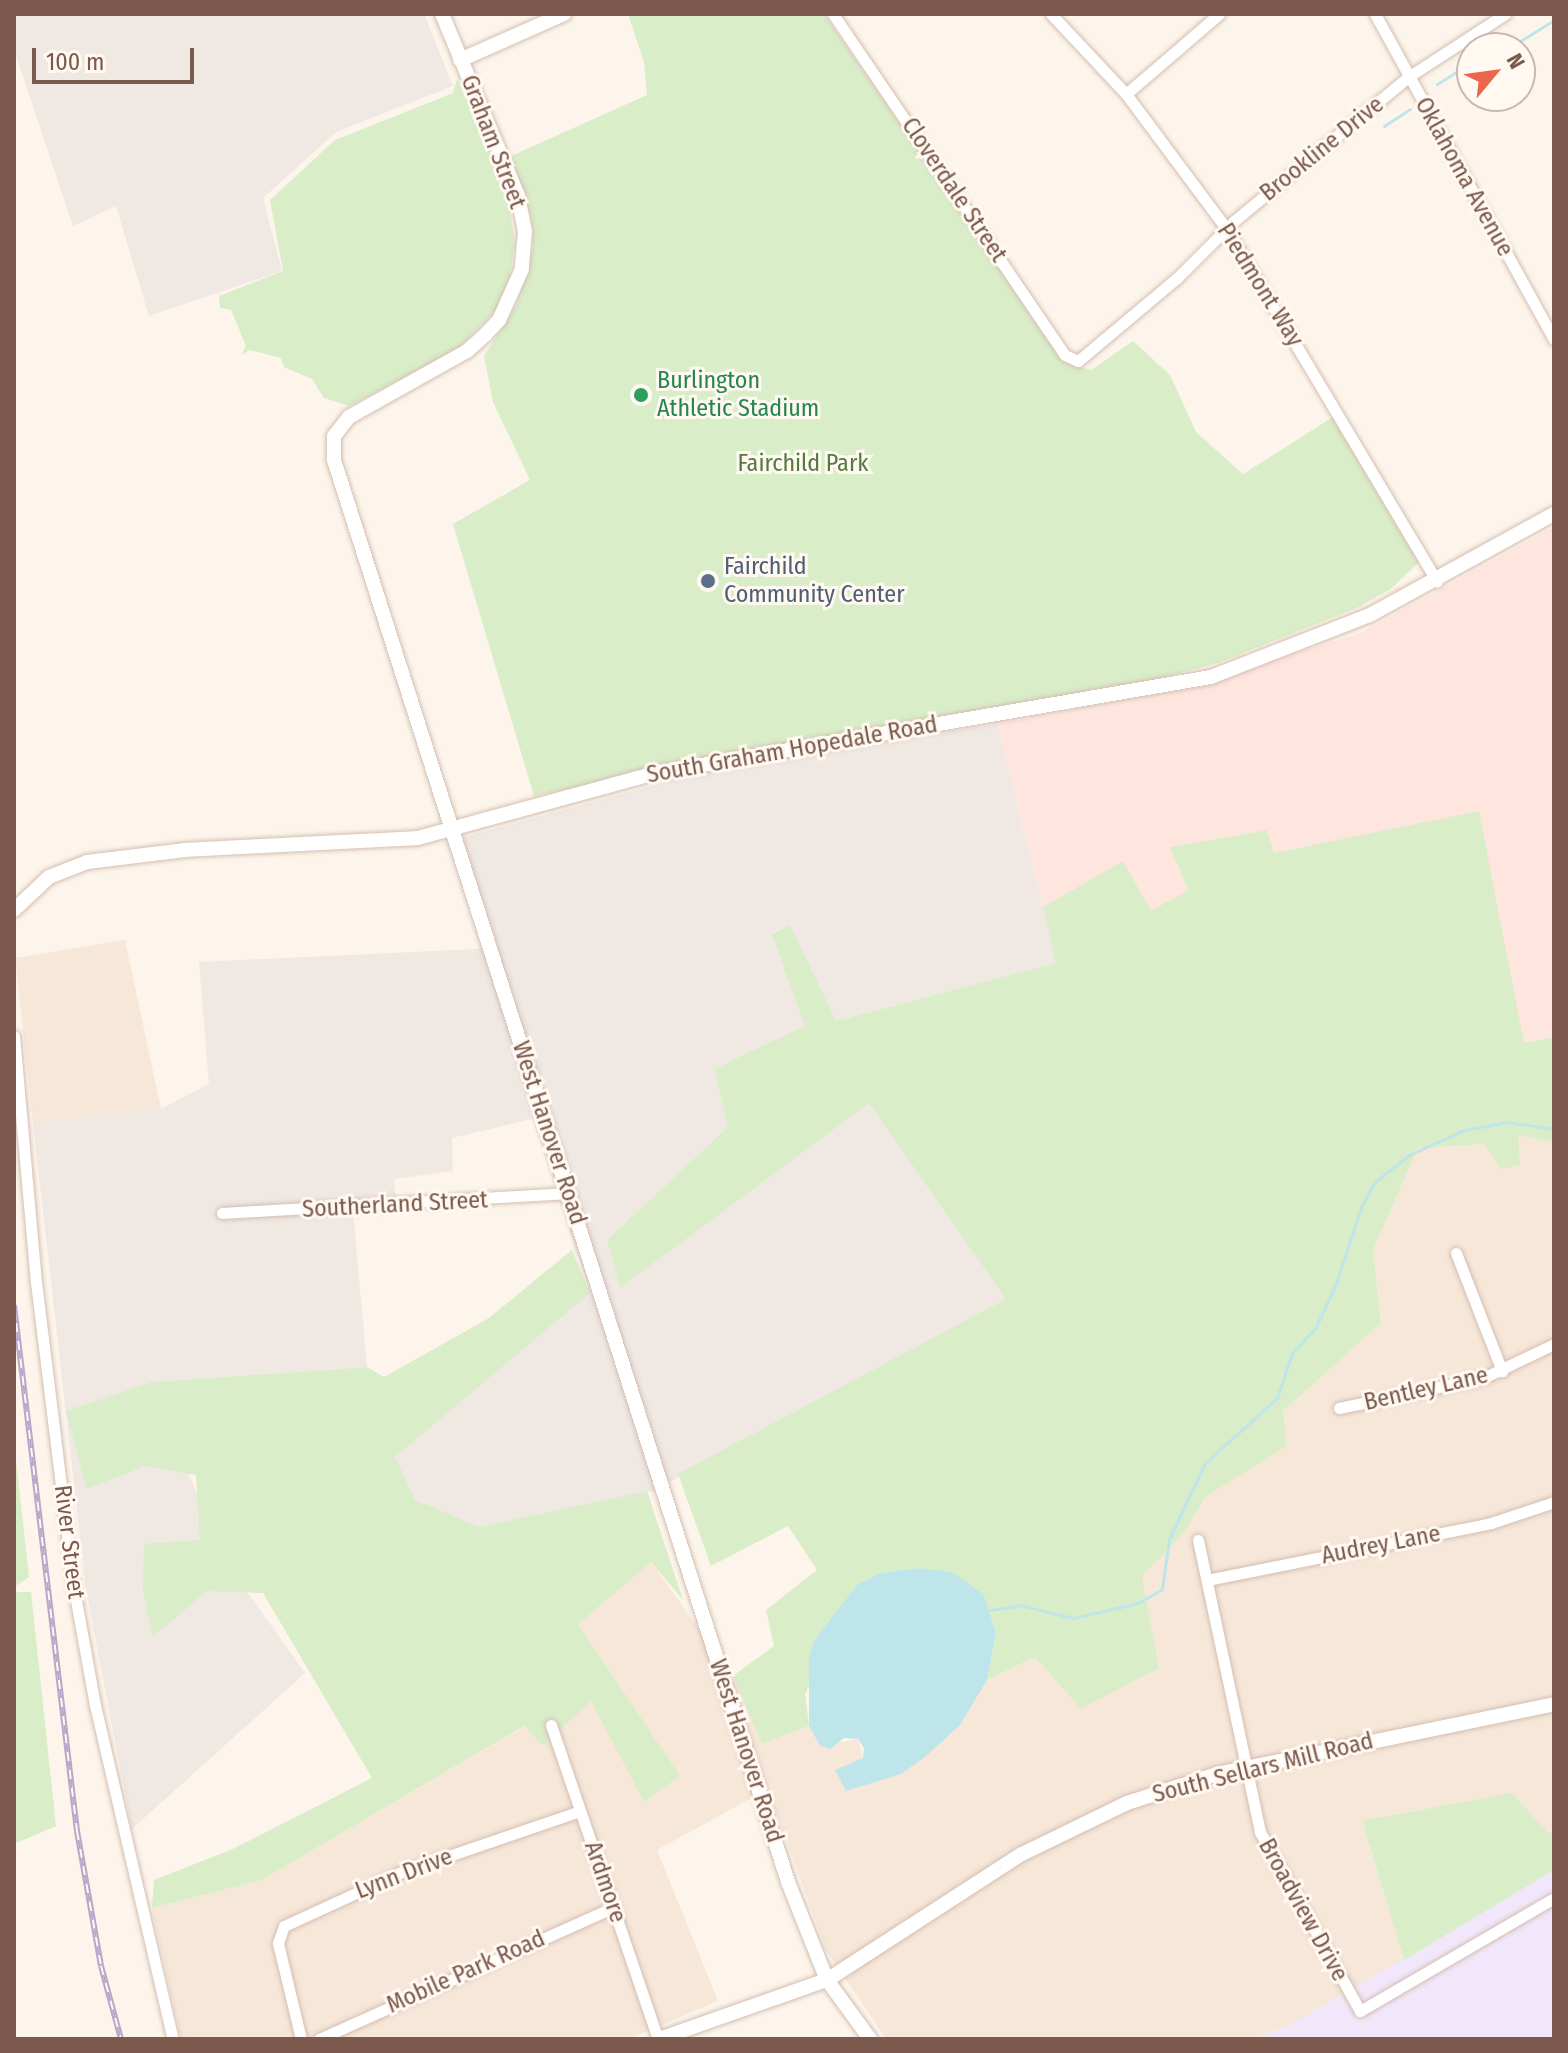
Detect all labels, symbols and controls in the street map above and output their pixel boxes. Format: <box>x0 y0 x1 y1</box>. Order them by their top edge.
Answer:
scale bar <box>36 32 198 82</box>
north arrow <box>1456 32 1536 112</box>
text: 100 m <box>46 48 104 76</box>
text: N <box>1501 49 1531 73</box>
street label: Graham Street <box>454 71 532 213</box>
street label: Brookline Drive <box>1254 90 1390 208</box>
street label: Oklahoma Avenue <box>1408 92 1520 262</box>
street label: Cloverdale Street <box>895 112 1013 268</box>
street label: Piedmont Way <box>1211 218 1309 352</box>
place label: Burlington Athletic Stadium <box>657 367 819 423</box>
marker: Burlington Athletic Stadium <box>632 386 650 404</box>
park label: Fairchild Park <box>738 450 868 478</box>
place label: Fairchild Community Center <box>724 553 905 609</box>
marker: Fairchild Community Center <box>699 572 717 590</box>
street label: South Graham Hopedale Road <box>644 710 940 790</box>
street label: West Hanover Road <box>506 1038 592 1228</box>
street label: Southerland Street <box>301 1186 489 1224</box>
street label: Bentley Lane <box>1361 1361 1491 1417</box>
street label: River Street <box>48 1483 90 1601</box>
street label: Audrey Lane <box>1319 1519 1443 1571</box>
street label: West Hanover Road <box>703 1656 789 1846</box>
street label: South Sellars Mill Road <box>1150 1727 1376 1809</box>
street label: Broadview Drive <box>1252 1834 1354 1986</box>
street label: Ardmore <box>578 1838 632 1926</box>
street label: Lynn Drive <box>351 1842 457 1906</box>
street label: Mobile Park Road <box>382 1924 550 2020</box>

